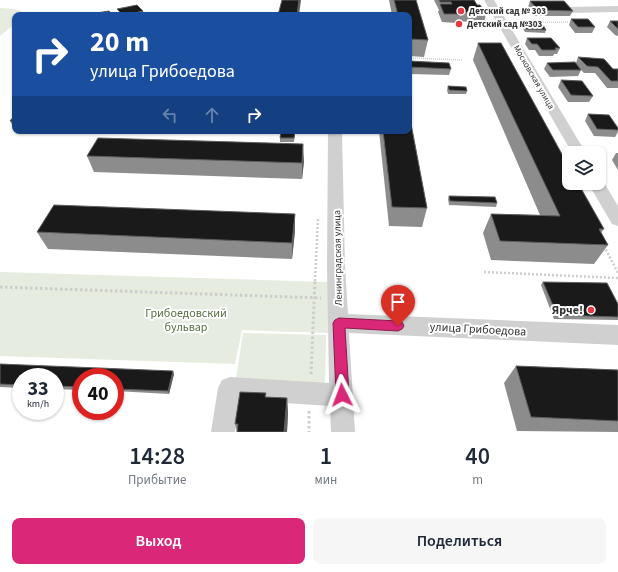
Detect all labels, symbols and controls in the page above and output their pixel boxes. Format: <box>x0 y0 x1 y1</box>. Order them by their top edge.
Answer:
place label: Детский сад № 303 <box>469 5 546 18</box>
marker: Детский сад № 303 <box>456 6 466 16</box>
place label: Детский сад №303 <box>467 18 543 31</box>
marker: Детский сад №303 <box>454 19 464 29</box>
text: 20 m <box>90 22 149 62</box>
icon: right <box>24 28 76 80</box>
street label: Московская улица <box>510 43 557 112</box>
text: улица Грибоедова <box>90 59 235 84</box>
icon: left <box>159 104 181 126</box>
icon: ahead <box>201 104 223 126</box>
icon: right <box>243 104 265 126</box>
map controls <box>562 146 606 190</box>
button: layers <box>562 146 606 190</box>
street label: Ленинградская улица <box>330 210 346 306</box>
pin <box>381 285 415 326</box>
icon: arrive <box>387 291 409 313</box>
place label: Ярче! <box>552 302 583 319</box>
park label: Грибоедовский бульвар <box>145 305 227 336</box>
marker: Ярче! <box>586 305 596 315</box>
street label: улица Грибоедова <box>429 318 527 341</box>
speed limit sign: 40 <box>72 368 124 420</box>
position arrow <box>321 374 363 416</box>
text: 33 <box>27 375 49 403</box>
text: km/h <box>27 397 49 411</box>
text: 14:28 <box>129 439 185 474</box>
text: 1 <box>320 439 332 474</box>
text: 40 <box>465 439 490 474</box>
text: Прибытие <box>128 471 187 489</box>
text: мин <box>315 471 337 489</box>
text: m <box>472 471 483 489</box>
button: Выход <box>12 518 305 564</box>
button: Поделиться <box>313 518 606 564</box>

